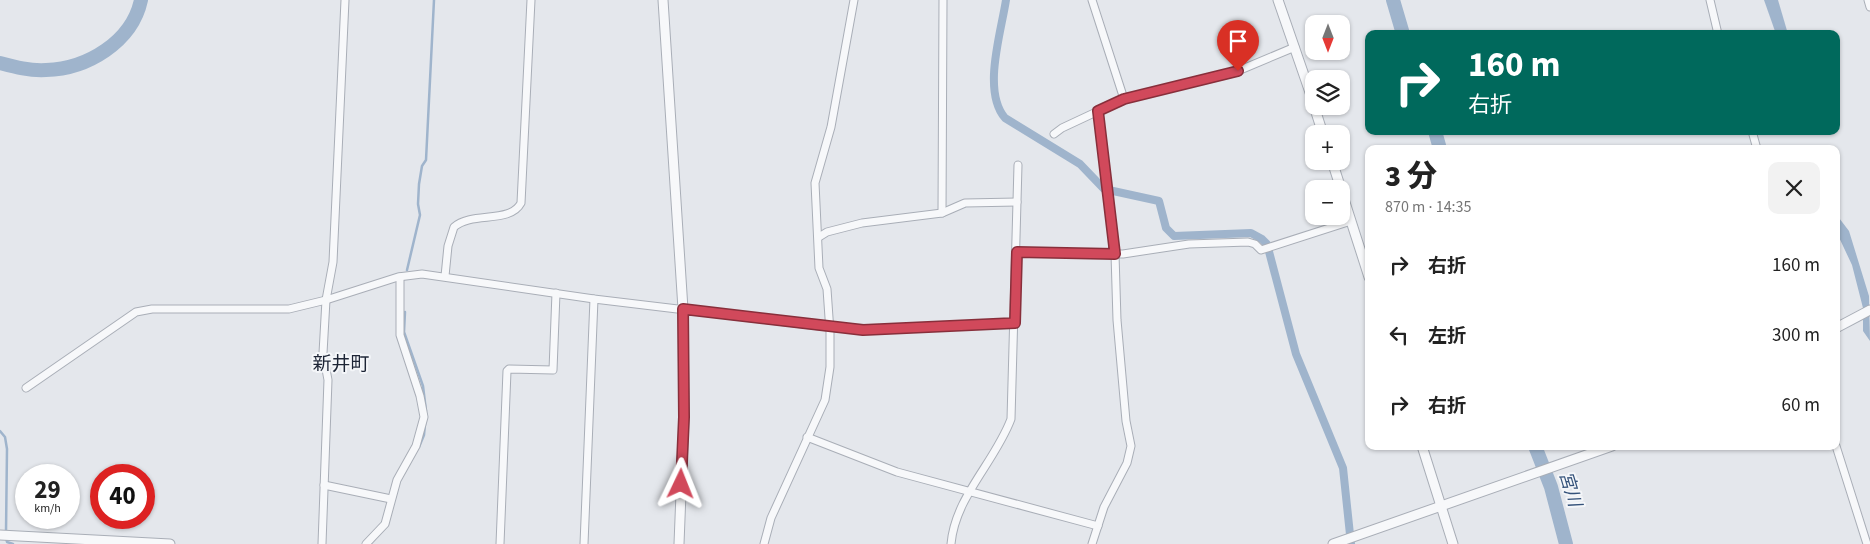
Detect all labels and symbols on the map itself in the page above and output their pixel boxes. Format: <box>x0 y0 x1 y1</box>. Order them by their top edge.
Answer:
north arrow <box>1305 15 1350 60</box>
pin <box>1217 20 1259 71</box>
district label: 新井町 <box>312 351 370 378</box>
position arrow <box>654 457 706 509</box>
speed limit sign: 40 <box>90 464 155 529</box>
water label: 宮川 <box>1553 468 1588 512</box>

